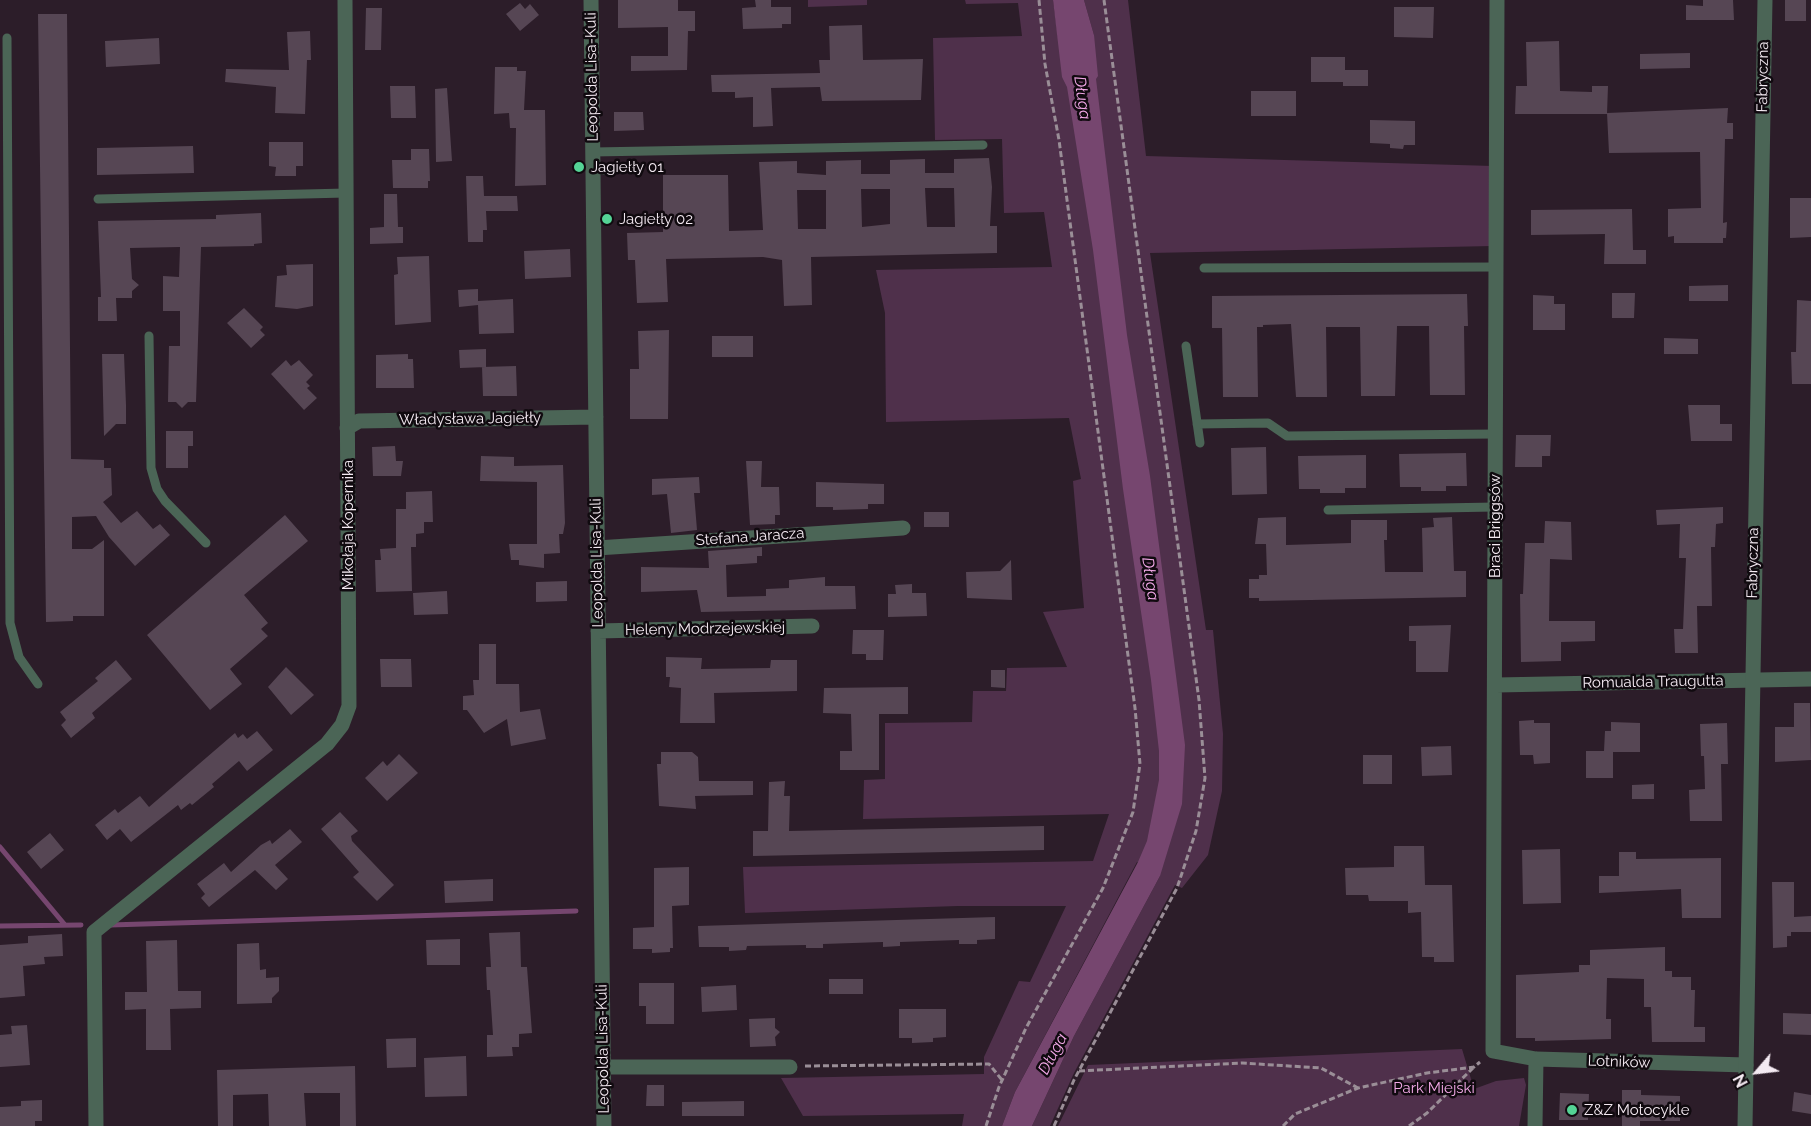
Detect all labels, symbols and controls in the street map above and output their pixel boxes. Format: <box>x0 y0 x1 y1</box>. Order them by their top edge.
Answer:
street label: Leopolda Lisa-Kuli <box>582 12 602 142</box>
street label: Fabryczna <box>1753 41 1773 113</box>
water label: Długa <box>1069 75 1095 121</box>
place label: Jagiełły 01 <box>591 158 664 176</box>
marker: Jagiełły 01 <box>572 160 586 174</box>
place label: Jagiełły 02 <box>619 210 693 228</box>
marker: Jagiełły 02 <box>600 212 614 226</box>
street label: Władysława Jagiełły <box>399 409 541 429</box>
street label: Mikołaja Kopernika <box>339 460 357 590</box>
street label: Braci Briggsów <box>1486 474 1504 578</box>
street label: Leopolda Lisa-Kuli <box>587 498 607 628</box>
street label: Stefana Jaracza <box>695 524 805 550</box>
street label: Fabryczna <box>1743 527 1763 599</box>
water label: Długa <box>1137 556 1163 602</box>
street label: Heleny Modrzejewskiej <box>625 619 785 639</box>
street label: Romualda Traugutta <box>1582 672 1724 692</box>
street label: Leopolda Lisa-Kuli <box>593 984 613 1114</box>
water label: Długa <box>1034 1030 1072 1078</box>
north arrow <box>1727 1042 1787 1102</box>
street label: Lotników <box>1587 1052 1651 1072</box>
text: N <box>1729 1071 1752 1091</box>
park label: Park Miejski <box>1393 1079 1475 1097</box>
place label: Z&Z Motocykle <box>1584 1101 1689 1119</box>
marker: Z&Z Motocykle <box>1565 1103 1579 1117</box>

